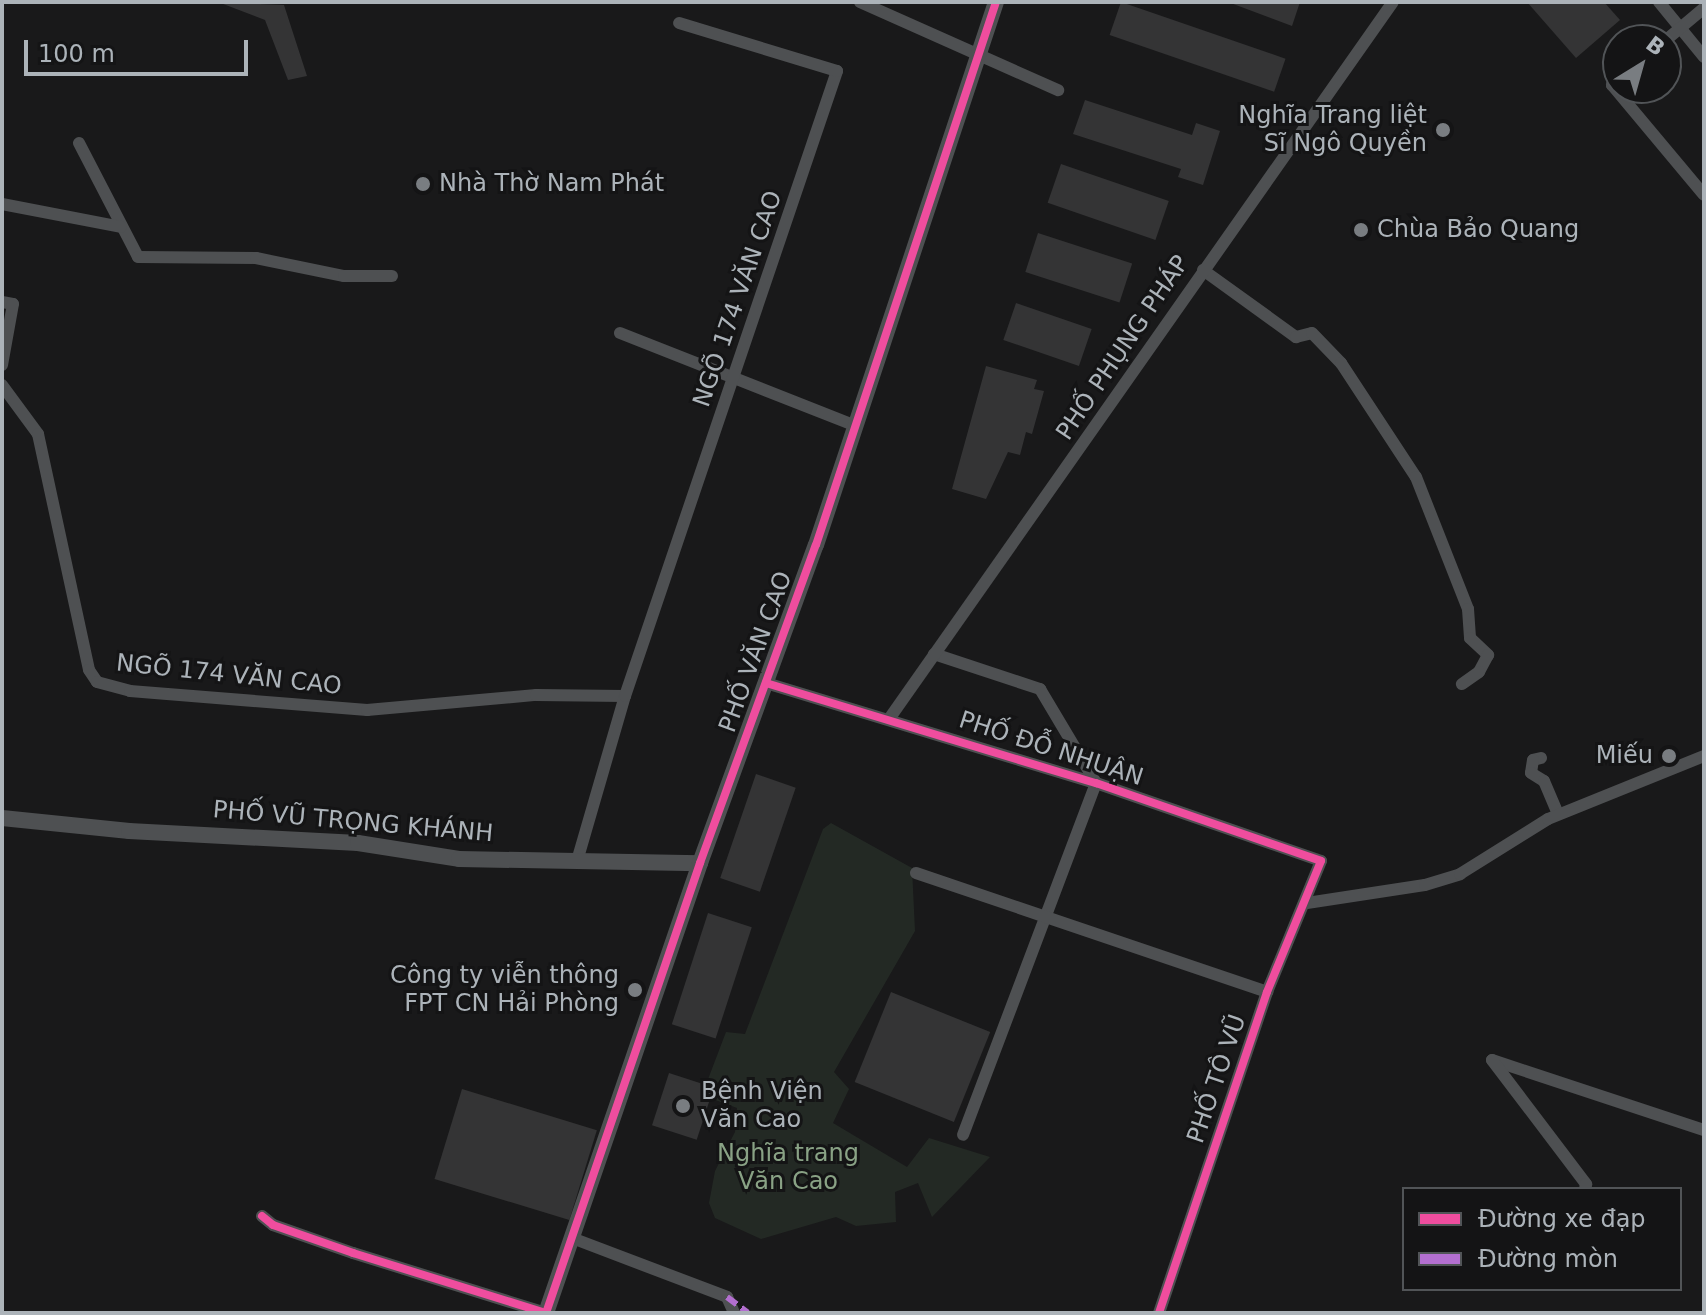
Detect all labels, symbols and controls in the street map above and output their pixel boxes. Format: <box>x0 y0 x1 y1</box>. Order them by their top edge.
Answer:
scale bar <box>28 24 252 74</box>
north arrow <box>1602 24 1682 104</box>
text: B <box>1641 31 1670 61</box>
text: 100 m <box>38 40 115 68</box>
place label: Nghĩa Trang liệt Sĩ Ngô Quyền <box>1238 102 1427 158</box>
marker: Nghĩa Trang liệt Sĩ Ngô Quyền <box>1434 121 1452 139</box>
place label: Nhà Thờ Nam Phát <box>439 170 664 198</box>
marker: Nhà Thờ Nam Phát <box>414 175 432 193</box>
street label: NGÕ 174 VĂN CAO <box>688 187 788 411</box>
place label: Chùa Bảo Quang <box>1377 216 1579 244</box>
marker: Chùa Bảo Quang <box>1352 221 1370 239</box>
street label: PHỐ PHỤNG PHÁP <box>1050 250 1196 446</box>
street label: PHỐ VĂN CAO <box>714 568 798 736</box>
street label: NGÕ 174 VĂN CAO <box>115 649 343 701</box>
street label: PHỐ ĐỖ NHUẬN <box>955 706 1147 792</box>
place label: Miếu <box>1596 742 1653 770</box>
marker: Miếu <box>1660 747 1678 765</box>
street label: PHỐ VŨ TRỌNG KHÁNH <box>212 795 494 849</box>
place label: Công ty viễn thông FPT CN Hải Phòng <box>390 962 619 1018</box>
marker: Công ty viễn thông FPT CN Hải Phòng <box>626 981 644 999</box>
street label: PHỐ TÔ VŨ <box>1182 1011 1252 1147</box>
place label: Bệnh Viện Văn Cao <box>701 1078 823 1134</box>
marker: Bệnh Viện Văn Cao <box>672 1095 694 1117</box>
park label: Nghĩa trang Văn Cao <box>717 1140 859 1196</box>
legend <box>1402 1187 1682 1291</box>
text: Đường xe đạp <box>1478 1205 1646 1233</box>
text: Đường mòn <box>1478 1245 1618 1273</box>

